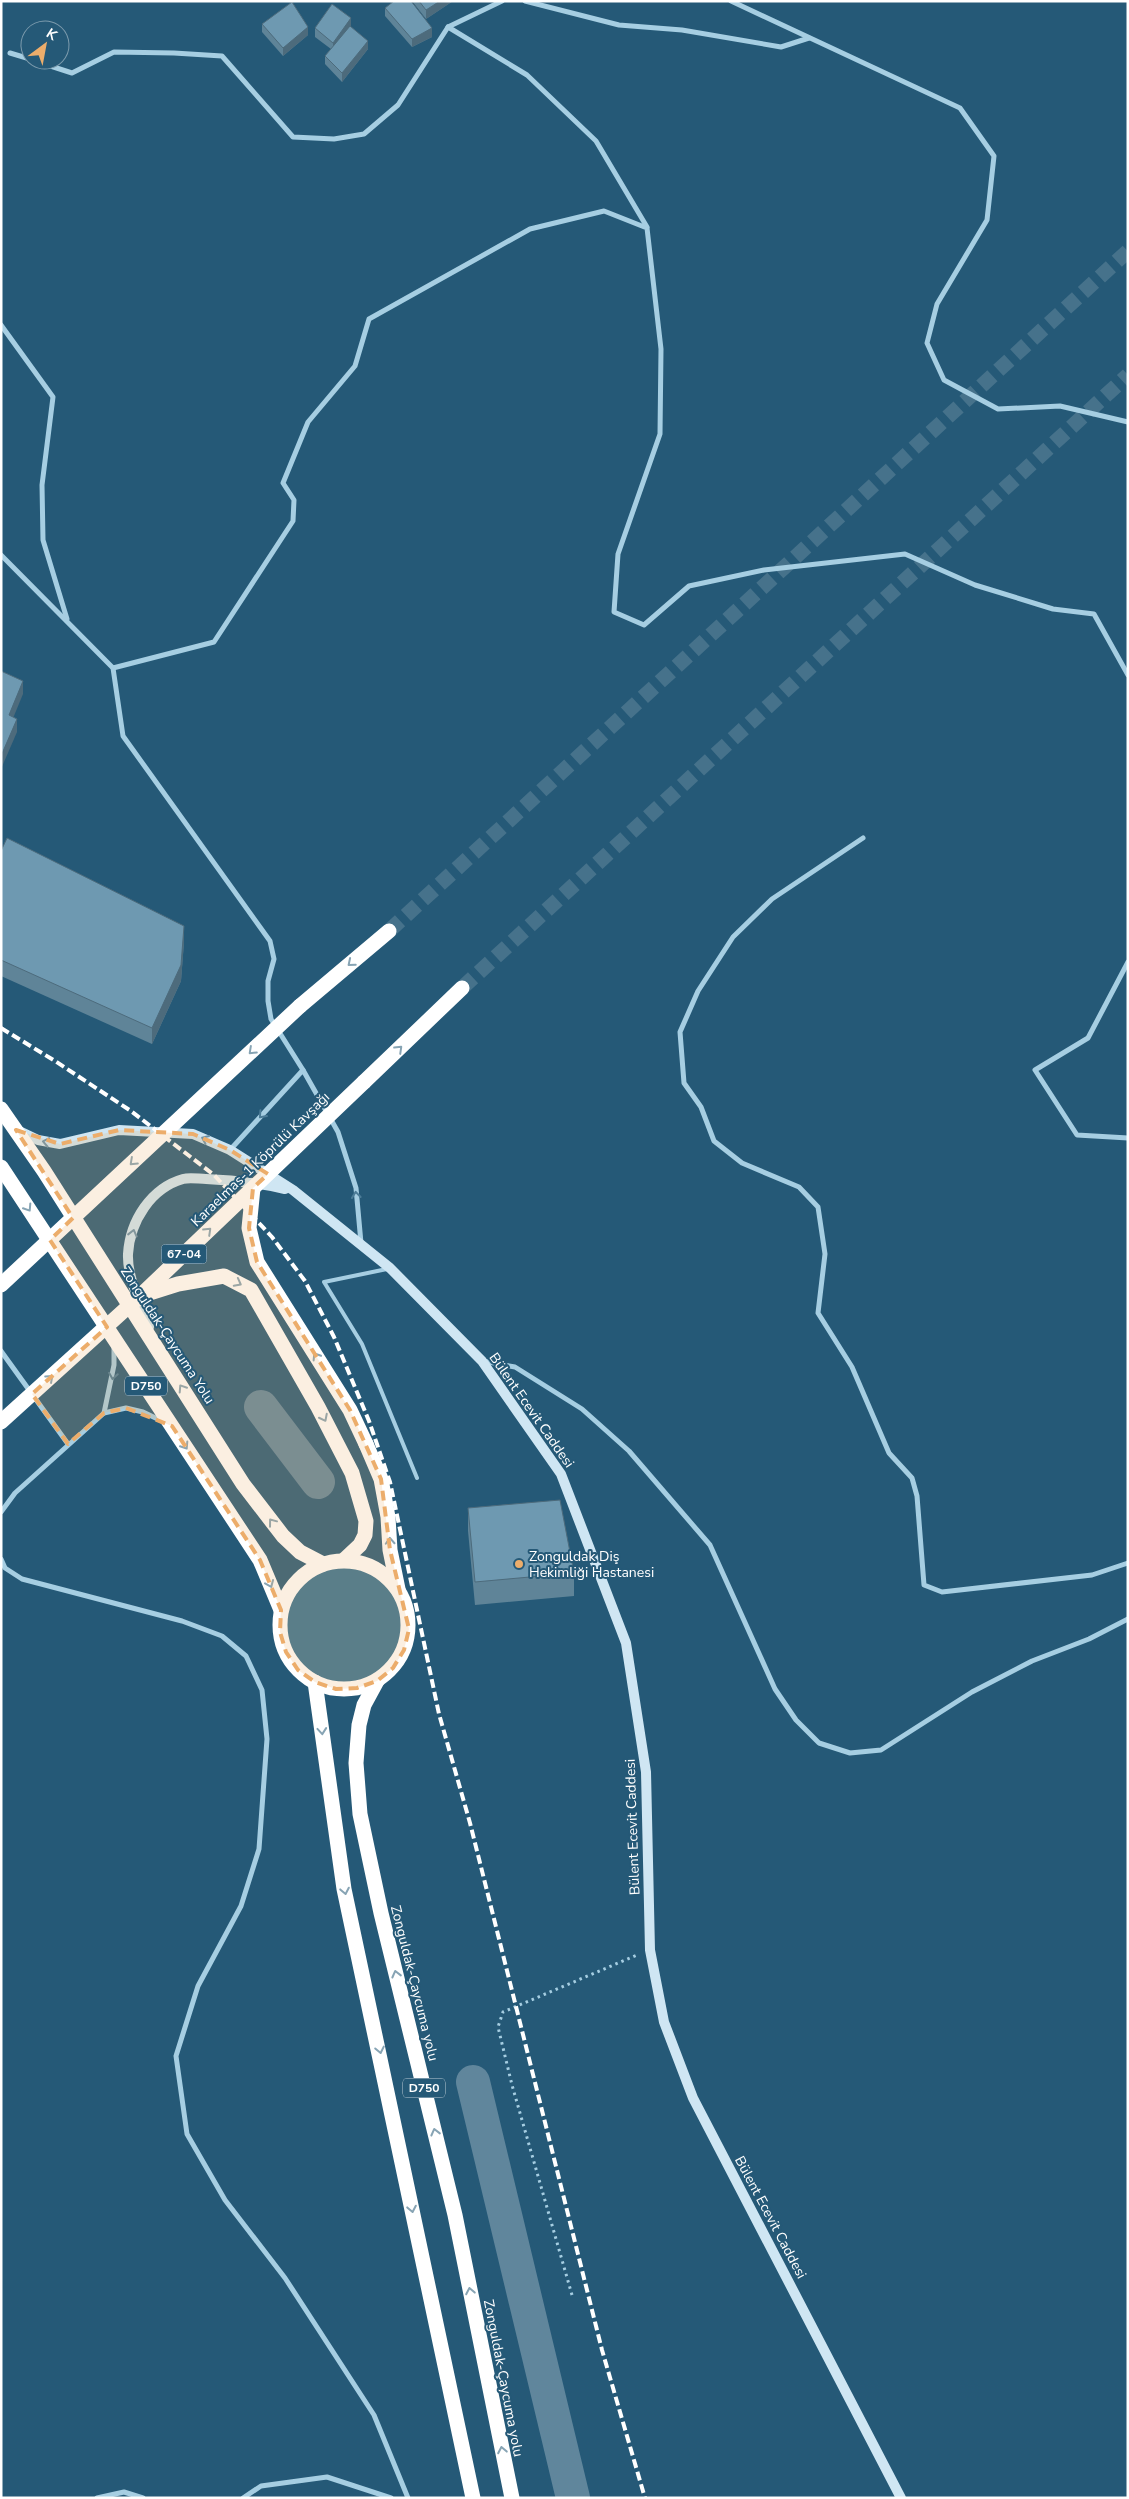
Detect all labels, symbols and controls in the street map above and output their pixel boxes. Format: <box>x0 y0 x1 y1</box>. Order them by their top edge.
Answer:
north arrow <box>20 20 70 70</box>
text: K <box>43 24 61 45</box>
one-way arrow <box>348 957 357 966</box>
one-way arrow <box>248 1045 257 1054</box>
one-way arrow <box>393 1046 402 1055</box>
street label: Karaelmas-1 Köprülü Kavşağı <box>187 1088 334 1231</box>
one-way arrow <box>259 1109 268 1118</box>
one-way arrow <box>201 1135 210 1146</box>
one-way arrow <box>42 1137 51 1147</box>
one-way arrow <box>130 1156 139 1165</box>
one-way arrow <box>351 1190 362 1198</box>
one-way arrow <box>22 1202 31 1211</box>
one-way arrow <box>127 1228 138 1237</box>
one-way arrow <box>202 1228 211 1237</box>
road number: 67-04 <box>162 1244 206 1264</box>
street label: Zonguldak-Çaycuma Yolu <box>116 1263 219 1408</box>
one-way arrow <box>232 1277 241 1287</box>
street label: Bülent Ecevit Caddesi <box>485 1349 578 1472</box>
one-way arrow <box>313 1353 323 1362</box>
one-way arrow <box>108 1371 118 1380</box>
one-way arrow <box>45 1375 54 1384</box>
road number: D750 <box>125 1376 167 1395</box>
one-way arrow <box>178 1384 188 1393</box>
one-way arrow <box>318 1413 328 1422</box>
one-way arrow <box>179 1440 188 1449</box>
one-way arrow <box>270 1519 278 1528</box>
one-way arrow <box>384 1537 395 1545</box>
place label: Zonguldak Diş Hekimliği Hastanesi <box>529 1547 654 1582</box>
marker: Zonguldak Diş Hekimliği Hastanesi <box>513 1558 525 1570</box>
one-way arrow <box>264 1579 275 1588</box>
one-way arrow <box>317 1727 328 1735</box>
street label: Bülent Ecevit Caddesi <box>621 1758 644 1895</box>
one-way arrow <box>339 1887 349 1896</box>
street label: Zonguldak-Çaycuma yolu <box>386 1903 443 2063</box>
one-way arrow <box>391 1970 402 1979</box>
one-way arrow <box>374 2046 384 2055</box>
road number: D750 <box>403 2078 445 2098</box>
one-way arrow <box>430 2128 441 2137</box>
street label: Bülent Ecevit Caddesi <box>730 2153 811 2282</box>
one-way arrow <box>406 2205 417 2214</box>
one-way arrow <box>465 2286 476 2295</box>
street label: Zonguldak-Çaycuma yolu <box>479 2298 528 2458</box>
one-way arrow <box>497 2446 508 2454</box>

